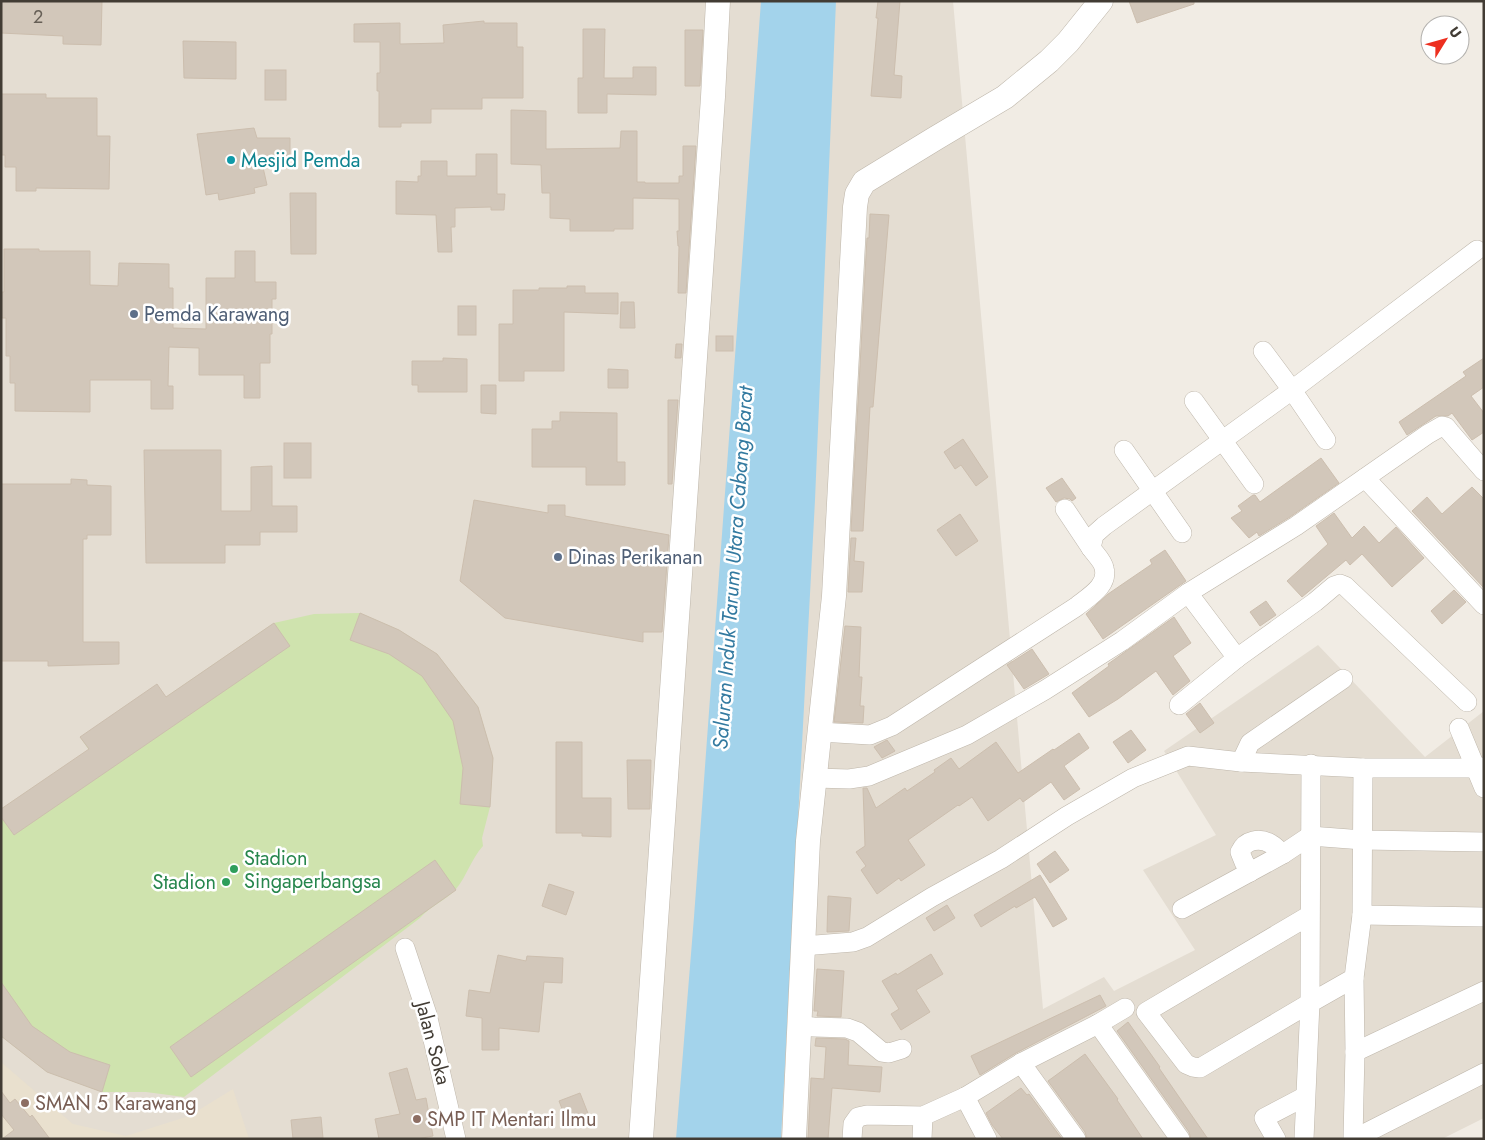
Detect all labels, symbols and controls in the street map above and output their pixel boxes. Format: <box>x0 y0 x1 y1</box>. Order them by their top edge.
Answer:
house number: 2 <box>33 4 43 30</box>
north arrow <box>1420 15 1470 65</box>
text: U <box>1444 22 1466 42</box>
place label: Mesjid Pemda <box>241 146 360 175</box>
marker: Mesjid Pemda <box>225 154 237 166</box>
place label: Pemda Karawang <box>144 300 290 329</box>
marker: Pemda Karawang <box>128 308 140 320</box>
water label: Saluran Induk Tarum Utara Cabang Barat <box>705 384 761 751</box>
place label: Dinas Perikanan <box>568 543 703 572</box>
marker: Dinas Perikanan <box>552 551 564 563</box>
place label: Stadion Singaperbangsa <box>244 844 381 896</box>
marker: Stadion Singaperbangsa <box>228 863 240 875</box>
place label: Stadion <box>153 868 216 897</box>
marker: Stadion <box>220 876 232 888</box>
street label: Jalan Soka <box>407 995 458 1088</box>
place label: SMAN 5 Karawang <box>35 1089 197 1118</box>
marker: SMAN 5 Karawang <box>19 1097 31 1109</box>
place label: SMP IT Mentari Ilmu <box>427 1105 596 1134</box>
marker: SMP IT Mentari Ilmu <box>411 1113 423 1125</box>

